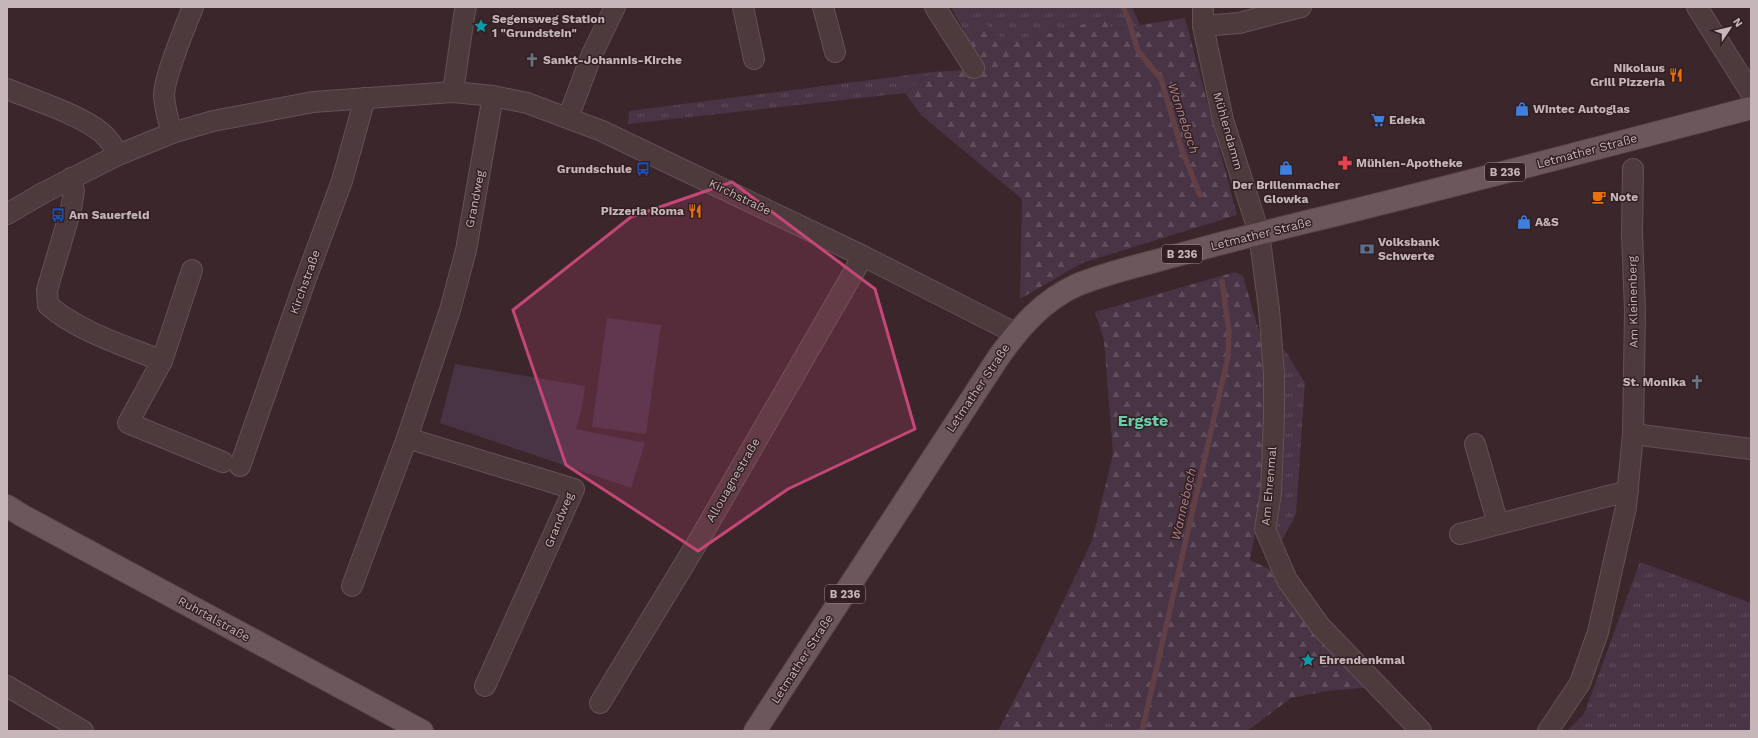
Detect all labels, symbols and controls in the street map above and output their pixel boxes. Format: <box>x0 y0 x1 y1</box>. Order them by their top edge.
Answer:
north arrow <box>1710 8 1750 48</box>
place label: Segensweg Station 1 "Grundstein" <box>492 12 605 40</box>
text: N <box>1730 15 1745 30</box>
place icon: Segensweg Station 1 "Grundstein" <box>473 18 489 34</box>
church icon: Sankt-Johannis-Kirche <box>524 52 540 68</box>
place label: Sankt-Johannis-Kirche <box>543 53 682 67</box>
place label: Nikolaus Grill Pizzeria <box>1590 61 1666 89</box>
restaurant icon: Nikolaus Grill Pizzeria <box>1668 67 1684 83</box>
water label: Wannebach <box>1165 81 1202 156</box>
street label: Mühlendamm <box>1210 91 1246 171</box>
shop icon: Wintec Autoglas <box>1514 101 1530 117</box>
place label: Wintec Autoglas <box>1533 102 1631 116</box>
supermarket icon: Edeka <box>1370 112 1386 128</box>
place label: Edeka <box>1389 113 1425 127</box>
street label: Letmather Straße <box>1535 131 1639 171</box>
pharmacy icon: Mühlen-Apotheke <box>1337 155 1353 171</box>
place label: Mühlen-Apotheke <box>1356 156 1463 170</box>
shop icon: Der Brillenmacher Glowka <box>1278 160 1294 176</box>
bus stop icon: Grundschule <box>635 161 651 177</box>
place label: Grundschule <box>557 162 632 176</box>
road number: B 236 <box>1485 163 1525 181</box>
street label: Grandweg <box>463 168 488 229</box>
street label: Kirchstraße <box>707 176 773 218</box>
place label: Der Brillenmacher Glowka <box>1232 178 1341 206</box>
cafe icon: Note <box>1591 189 1607 205</box>
place label: Note <box>1610 190 1638 204</box>
restaurant icon: Pizzeria Roma <box>687 203 703 219</box>
place label: Pizzeria Roma <box>601 204 684 218</box>
bus stop icon: Am Sauerfeld <box>50 207 66 223</box>
place label: Am Sauerfeld <box>69 208 149 222</box>
shop icon: A&S <box>1516 214 1532 230</box>
street label: Letmather Straße <box>1209 215 1313 253</box>
place label: A&S <box>1535 215 1559 229</box>
place label: Volksbank Schwerte <box>1378 235 1440 263</box>
bank icon: Volksbank Schwerte <box>1359 241 1375 257</box>
road number: B 236 <box>1162 245 1202 263</box>
street label: Kirchstraße <box>287 248 323 316</box>
street label: Am Kleinenberg <box>1625 255 1641 348</box>
street label: Letmather Straße <box>943 341 1013 435</box>
church icon: St. Monika <box>1689 374 1705 390</box>
place label: St. Monika <box>1623 375 1686 389</box>
district label: Ergste <box>1118 411 1168 430</box>
street label: Allouagnestraße <box>703 435 763 524</box>
street label: Am Ehrenmal <box>1259 445 1279 526</box>
water label: Wannebach <box>1168 466 1199 542</box>
street label: Grandweg <box>542 490 577 550</box>
road number: B 236 <box>825 585 865 603</box>
street label: Ruhrtalstraße <box>176 594 252 645</box>
street label: Letmather Straße <box>768 612 836 706</box>
place icon: Ehrendenkmal <box>1300 652 1316 668</box>
place label: Ehrendenkmal <box>1319 653 1405 667</box>

